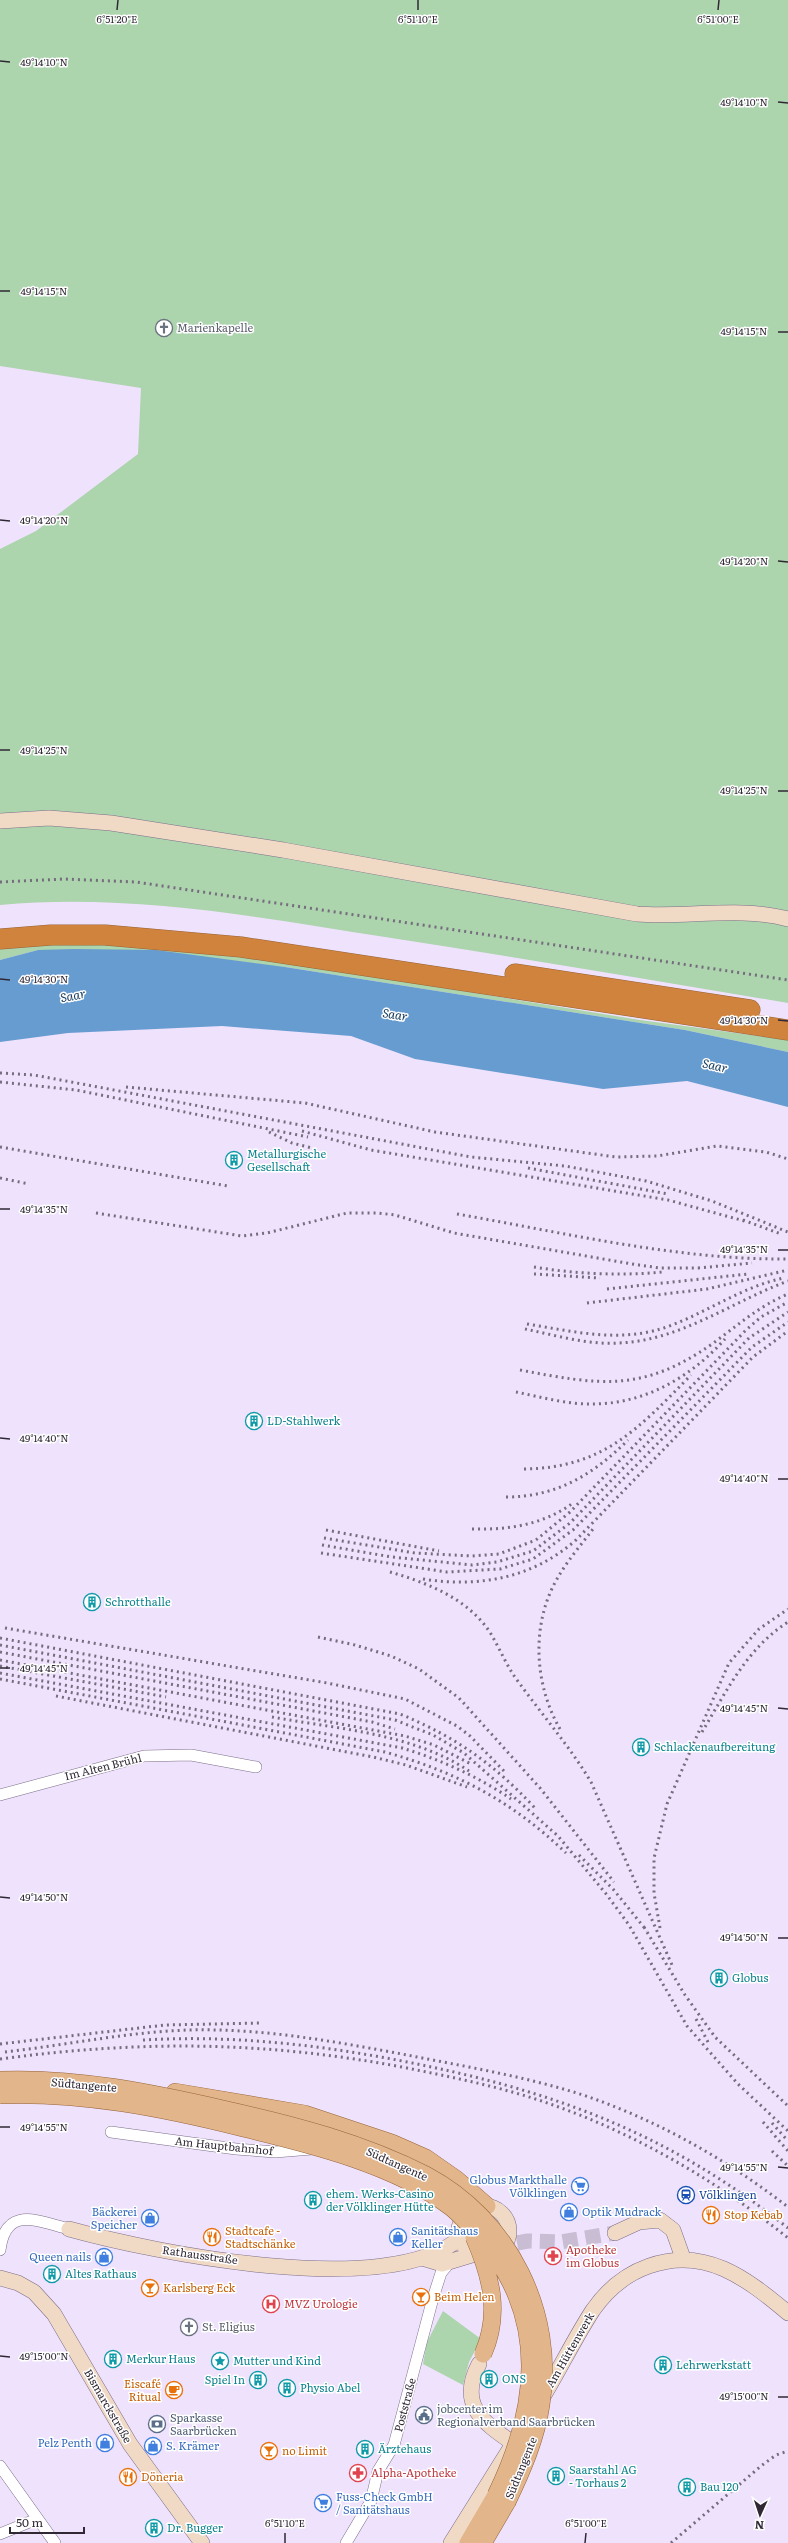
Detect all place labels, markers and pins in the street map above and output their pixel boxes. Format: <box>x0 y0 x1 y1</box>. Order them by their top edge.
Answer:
church icon: Marienkapelle <box>154 318 174 338</box>
place label: Marienkapelle <box>177 319 253 335</box>
place label: Metallurgische Gesellschaft <box>247 1145 326 1174</box>
building icon: Metallurgische Gesellschaft <box>224 1150 244 1170</box>
building icon: LD-Stahlwerk <box>244 1411 264 1431</box>
place label: LD-Stahlwerk <box>267 1412 340 1428</box>
building icon: Schrotthalle <box>82 1592 102 1612</box>
place label: Schrotthalle <box>105 1593 171 1609</box>
building icon: Schlackenaufbereitung <box>631 1737 651 1757</box>
place label: Schlackenaufbereitung <box>654 1738 776 1754</box>
building icon: Globus <box>709 1968 729 1988</box>
place label: Globus <box>732 1969 769 1985</box>
place label: Globus Markthalle Völklingen <box>469 2171 567 2200</box>
supermarket icon: Globus Markthalle Völklingen <box>570 2176 590 2196</box>
place label: ehem. Werks-Casino der Völklinger Hütte <box>326 2185 434 2214</box>
station icon: Völklingen <box>676 2185 696 2205</box>
place label: Völklingen <box>699 2186 757 2202</box>
building icon: ehem. Werks-Casino der Völklinger Hütte <box>303 2190 323 2210</box>
shop icon: Optik Mudrack <box>559 2202 579 2222</box>
place label: Bäckerei Speicher <box>91 2203 138 2232</box>
place label: Optik Mudrack <box>582 2203 662 2219</box>
restaurant icon: Stop Kebab <box>701 2205 721 2225</box>
place label: Stop Kebab <box>724 2206 783 2222</box>
shop icon: Bäckerei Speicher <box>140 2208 160 2228</box>
place label: Stadtcafe - Stadtschänke <box>225 2222 296 2251</box>
place label: Sanitätshaus Keller <box>411 2222 478 2251</box>
restaurant icon: Stadtcafe - Stadtschänke <box>202 2227 222 2247</box>
shop icon: Sanitätshaus Keller <box>388 2227 408 2247</box>
place label: Apotheke im Globus <box>566 2241 619 2270</box>
pharmacy icon: Apotheke im Globus <box>543 2246 563 2266</box>
shop icon: Queen nails <box>94 2247 114 2267</box>
place label: Queen nails <box>29 2248 91 2264</box>
building icon: Altes Rathaus <box>42 2264 62 2284</box>
place label: Altes Rathaus <box>65 2265 137 2281</box>
bar icon: Karlsberg Eck <box>140 2278 160 2298</box>
place label: Karlsberg Eck <box>163 2279 236 2295</box>
bar icon: Beim Helen <box>411 2287 431 2307</box>
place label: Beim Helen <box>434 2288 495 2304</box>
hospital icon: MVZ Urologie <box>261 2294 281 2314</box>
place label: MVZ Urologie <box>284 2295 358 2311</box>
church icon: St. Eligius <box>179 2317 199 2337</box>
place label: St. Eligius <box>202 2318 255 2334</box>
building icon: Merkur Haus <box>103 2349 123 2369</box>
place label: Merkur Haus <box>126 2350 195 2366</box>
place icon: Mutter und Kind <box>210 2351 230 2371</box>
place label: Mutter und Kind <box>233 2352 321 2368</box>
building icon: Lehrwerkstatt <box>653 2355 673 2375</box>
place label: Lehrwerkstatt <box>676 2356 752 2372</box>
building icon: ONS <box>479 2369 499 2389</box>
building icon: Spiel In <box>248 2370 268 2390</box>
place label: ONS <box>502 2370 526 2386</box>
place label: Spiel In <box>205 2371 245 2387</box>
place label: Eiscafé Ritual <box>124 2375 161 2404</box>
building icon: Physio Abel <box>277 2378 297 2398</box>
place label: Physio Abel <box>300 2379 361 2395</box>
cafe icon: Eiscafé Ritual <box>164 2380 184 2400</box>
place label: jobcenter im Regionalverband Saarbrücken <box>437 2400 595 2429</box>
public building icon: jobcenter im Regionalverband Saarbrücken <box>414 2405 434 2425</box>
place label: Sparkasse Saarbrücken <box>170 2409 237 2438</box>
bank icon: Sparkasse Saarbrücken <box>147 2414 167 2434</box>
shop icon: Pelz Penth <box>95 2433 115 2453</box>
place label: Pelz Penth <box>38 2434 92 2450</box>
shop icon: S. Krämer <box>143 2436 163 2456</box>
place label: S. Krämer <box>166 2437 220 2453</box>
building icon: Ärztehaus <box>355 2439 375 2459</box>
place label: Ärztehaus <box>378 2440 431 2456</box>
bar icon: no Limit <box>259 2441 279 2461</box>
place label: no Limit <box>282 2442 328 2458</box>
place label: Saarstahl AG - Torhaus 2 <box>569 2461 637 2490</box>
pharmacy icon: Alpha-Apotheke <box>348 2463 368 2483</box>
place label: Alpha-Apotheke <box>371 2464 457 2480</box>
building icon: Saarstahl AG - Torhaus 2 <box>546 2466 566 2486</box>
restaurant icon: Döneria <box>118 2467 138 2487</box>
place label: Döneria <box>141 2468 183 2484</box>
building icon: Bau 120 <box>677 2477 697 2497</box>
place label: Bau 120 <box>700 2478 739 2494</box>
place label: Fuss-Check GmbH / Sanitätshaus <box>336 2488 433 2517</box>
supermarket icon: Fuss-Check GmbH / Sanitätshaus <box>313 2493 333 2513</box>
building icon: Dr. Bugger <box>144 2518 164 2538</box>
place label: Dr. Bugger <box>167 2519 224 2535</box>

